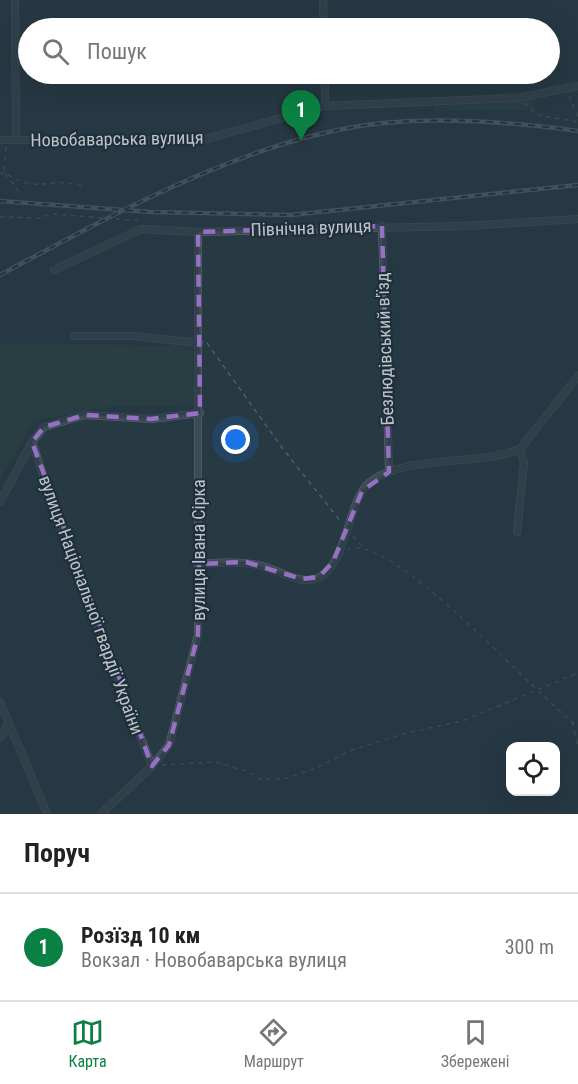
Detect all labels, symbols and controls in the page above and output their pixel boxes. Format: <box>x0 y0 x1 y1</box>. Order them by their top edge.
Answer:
search box <box>18 18 560 84</box>
icon: search <box>39 35 72 68</box>
text: Пошук <box>87 39 147 64</box>
pin: 1 <box>282 90 320 140</box>
street label: Новобаварська вулиця <box>30 126 204 151</box>
street label: Північна вулиця <box>250 215 372 240</box>
street label: Безлюдівський в'їзд <box>371 272 398 426</box>
your location <box>221 425 250 454</box>
street label: вулиця Національної гвардії України <box>35 472 148 737</box>
street label: вулиця Івана Сірка <box>188 479 209 621</box>
map controls <box>506 742 560 796</box>
button: locate <box>506 742 560 796</box>
text: Поруч <box>24 838 90 868</box>
text: Розїзд 10 км <box>81 923 200 948</box>
text: 1 <box>38 935 49 959</box>
text: 300 m <box>505 935 554 959</box>
text: Вокзал · Новобаварська вулиця <box>81 948 347 972</box>
tab: Карта <box>68 1016 107 1071</box>
tab: Маршрут <box>244 1016 304 1071</box>
tab: Збережені <box>441 1016 510 1071</box>

